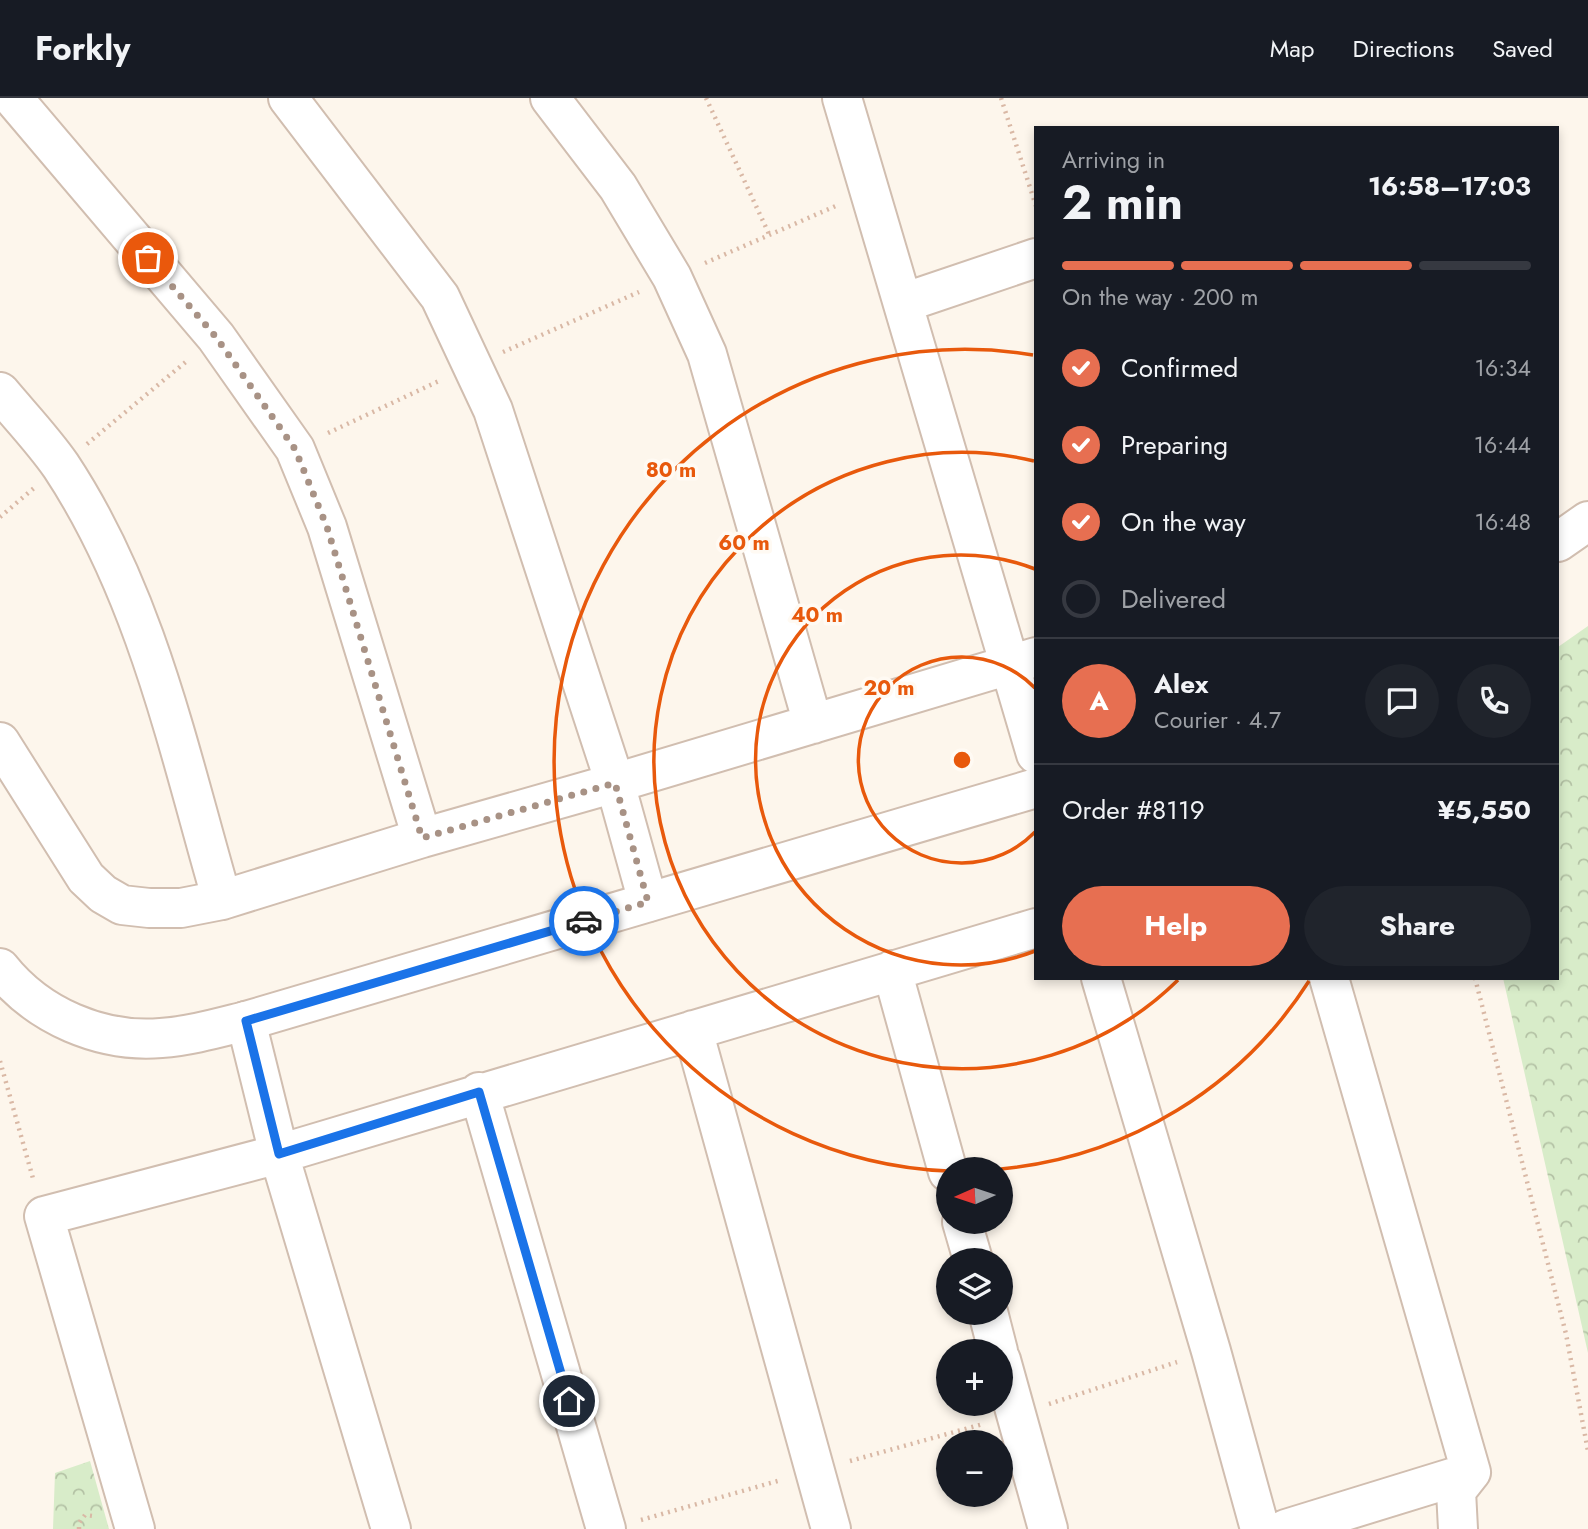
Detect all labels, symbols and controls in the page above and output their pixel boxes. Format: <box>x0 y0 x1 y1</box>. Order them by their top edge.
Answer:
text: Forkly <box>35 25 130 72</box>
text: Map <box>1270 31 1315 66</box>
text: Directions <box>1353 31 1454 66</box>
text: Saved <box>1492 31 1553 66</box>
text: Arriving in <box>1062 143 1165 177</box>
text: 16:58–17:03 <box>1368 167 1531 205</box>
text: 2 min <box>1062 170 1183 236</box>
pin <box>118 228 178 288</box>
icon: bag <box>129 239 167 277</box>
text: On the way · 200 m <box>1062 280 1258 314</box>
icon: check <box>1062 349 1100 387</box>
text: Confirmed <box>1121 349 1238 387</box>
text: 16:34 <box>1475 351 1531 385</box>
icon: check <box>1062 426 1100 464</box>
text: Preparing <box>1121 426 1228 464</box>
text: 16:44 <box>1474 428 1531 462</box>
text: 80 m <box>646 455 696 485</box>
icon: check <box>1062 503 1100 541</box>
text: On the way <box>1121 503 1246 541</box>
text: 16:48 <box>1475 505 1531 539</box>
text: 60 m <box>718 528 770 558</box>
text: Delivered <box>1121 580 1226 618</box>
text: 40 m <box>791 600 843 630</box>
button: chat <box>1365 664 1439 738</box>
button: phone <box>1457 664 1531 738</box>
text: Alex <box>1154 665 1208 703</box>
text: 20 m <box>863 673 915 703</box>
text: A <box>1089 682 1109 720</box>
text: Courier · 4.7 <box>1154 703 1281 737</box>
centre of rings <box>950 748 974 772</box>
text: Order #8119 <box>1062 791 1205 829</box>
text: ¥5,550 <box>1438 791 1531 829</box>
courier <box>549 886 619 956</box>
button: Help <box>1062 886 1290 966</box>
button: Share <box>1304 886 1531 966</box>
icon: car <box>565 902 603 940</box>
north arrow <box>936 1157 1013 1234</box>
map controls <box>936 1157 1013 1507</box>
button: layers <box>936 1248 1013 1325</box>
button: + <box>936 1339 1013 1416</box>
pin <box>539 1371 599 1431</box>
icon: home <box>550 1382 588 1420</box>
button: − <box>936 1430 1013 1507</box>

